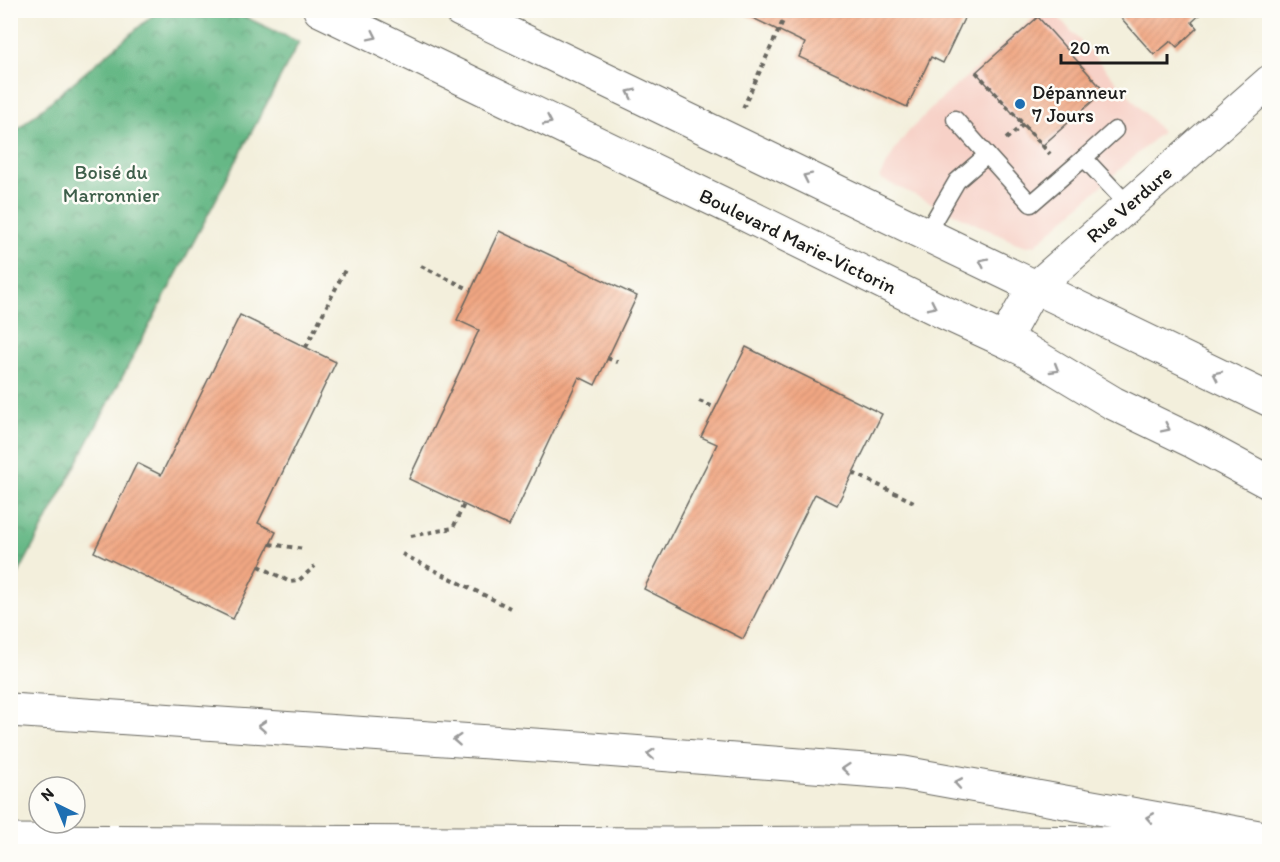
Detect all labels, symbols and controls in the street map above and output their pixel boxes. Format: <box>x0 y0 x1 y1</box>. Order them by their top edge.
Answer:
scale bar <box>1061 27 1168 65</box>
one-way arrow <box>366 28 377 40</box>
text: 20 m <box>1070 37 1110 59</box>
place label: Dépanneur 7 Jours <box>1032 80 1126 127</box>
one-way arrow <box>627 88 638 100</box>
marker: Dépanneur 7 Jours <box>1013 97 1027 111</box>
one-way arrow <box>542 113 553 125</box>
park label: Boisé du Marronnier <box>63 160 160 207</box>
street label: Rue Verdure <box>1081 160 1177 248</box>
one-way arrow <box>803 173 814 185</box>
street label: Boulevard Marie-Victorin <box>696 183 900 299</box>
one-way arrow <box>978 257 989 269</box>
one-way arrow <box>925 299 936 311</box>
one-way arrow <box>1049 361 1059 373</box>
one-way arrow <box>1212 370 1223 382</box>
one-way arrow <box>1159 421 1170 433</box>
one-way arrow <box>258 720 267 733</box>
one-way arrow <box>452 733 461 746</box>
one-way arrow <box>647 747 656 760</box>
one-way arrow <box>841 762 850 775</box>
north arrow <box>27 775 87 835</box>
one-way arrow <box>953 777 963 790</box>
text: N <box>37 784 58 805</box>
one-way arrow <box>1145 812 1155 824</box>

